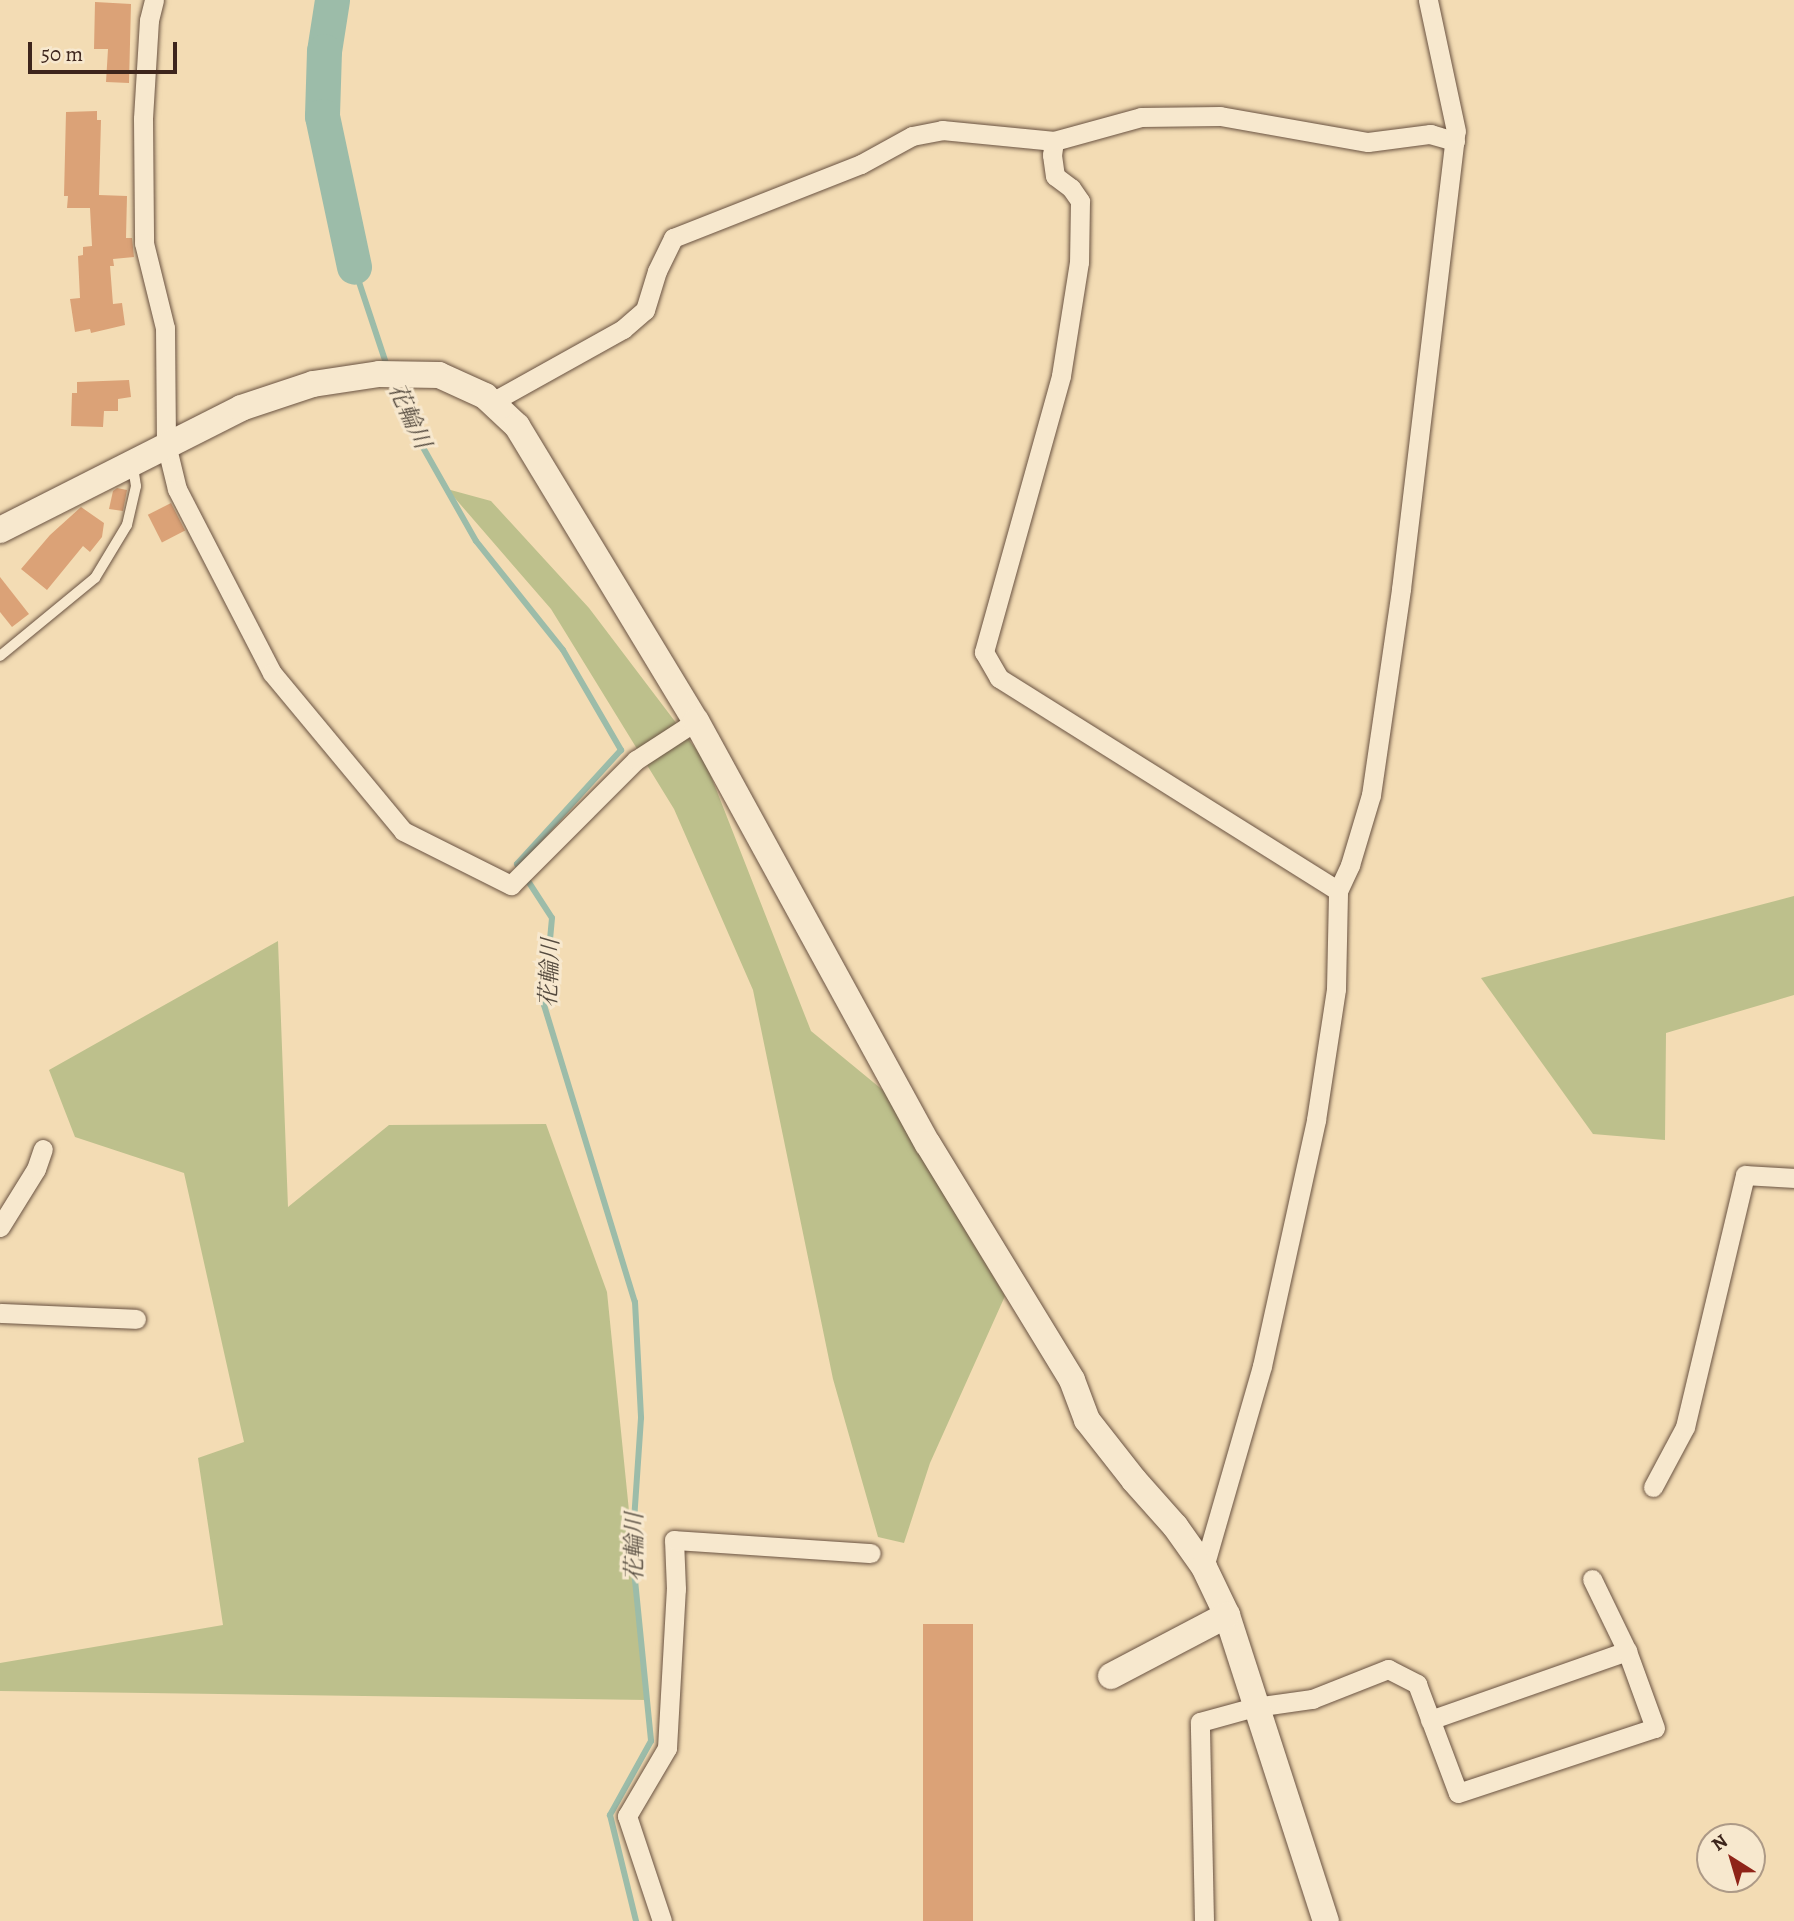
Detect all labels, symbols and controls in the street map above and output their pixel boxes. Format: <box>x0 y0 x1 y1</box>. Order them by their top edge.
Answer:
scale bar <box>32 28 180 72</box>
text: 50 m <box>41 40 83 68</box>
water label: 花輪川 <box>382 379 436 453</box>
water label: 花輪川 <box>535 938 565 1008</box>
water label: 花輪川 <box>621 1513 649 1581</box>
north arrow <box>1696 1823 1766 1893</box>
text: N <box>1706 1828 1733 1857</box>

